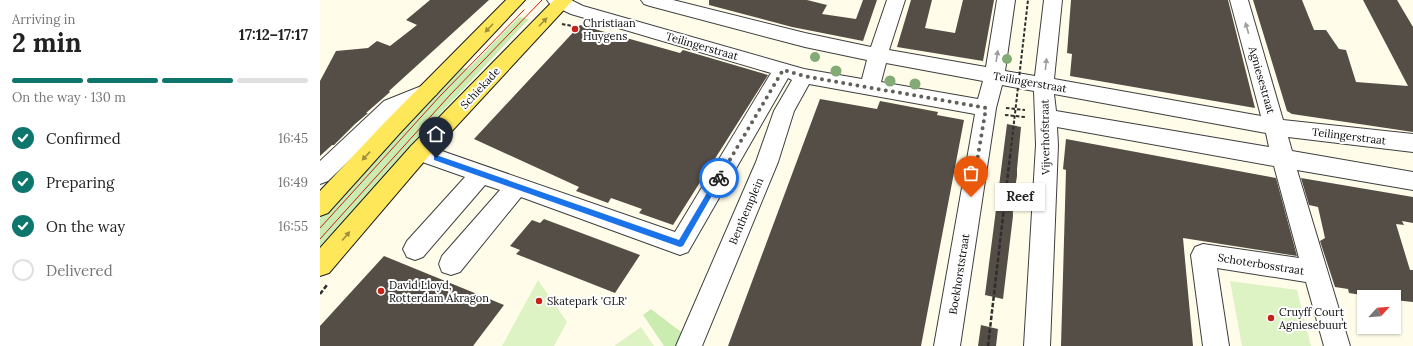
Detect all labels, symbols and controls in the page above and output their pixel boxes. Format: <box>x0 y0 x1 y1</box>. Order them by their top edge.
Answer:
text: Arriving in <box>12 11 75 28</box>
place label: Christiaan Huygens <box>583 16 636 43</box>
one-way arrow <box>538 17 548 27</box>
one-way arrow <box>1244 21 1250 33</box>
one-way arrow <box>484 23 494 33</box>
marker: Christiaan Huygens <box>570 24 580 34</box>
text: 17:12–17:17 <box>239 25 308 44</box>
text: 2 min <box>12 26 82 59</box>
street label: Teilingerstraat <box>664 29 741 63</box>
street label: Agniesestraat <box>1245 44 1278 116</box>
one-way arrow <box>994 50 1000 62</box>
one-way arrow <box>1043 58 1050 70</box>
street label: Schiekade <box>457 64 503 112</box>
street label: Teilingerstraat <box>992 69 1069 96</box>
text: On the way · 130 m <box>12 89 126 106</box>
street label: Vijverhofstraat <box>1037 98 1053 176</box>
pin <box>419 117 453 158</box>
icon: home <box>425 123 447 145</box>
street label: Teilingerstraat <box>1311 125 1388 148</box>
icon: check <box>12 127 34 149</box>
text: Confirmed <box>46 129 121 148</box>
text: 16:45 <box>278 130 308 147</box>
one-way arrow <box>362 151 371 161</box>
pin <box>954 156 988 197</box>
courier <box>699 158 739 198</box>
icon: bag <box>960 162 982 184</box>
icon: bike <box>708 167 730 189</box>
icon: check <box>12 171 34 193</box>
text: Preparing <box>46 173 114 192</box>
text: 16:49 <box>278 174 308 191</box>
street label: Benthemplein <box>726 175 767 247</box>
callout: Reef <box>995 183 1045 211</box>
text: Reef <box>1006 188 1034 205</box>
icon: check <box>12 215 34 237</box>
text: On the way <box>46 217 125 236</box>
text: 16:55 <box>278 218 308 235</box>
one-way arrow <box>341 230 350 241</box>
street label: Boekhorststraat <box>946 232 972 316</box>
street label: Schoterbosstraat <box>1217 250 1306 278</box>
text: Delivered <box>46 261 113 280</box>
place label: David Lloyd, Rotterdam Akragon <box>389 278 489 305</box>
marker: David Lloyd, Rotterdam Akragon <box>376 286 386 296</box>
north arrow <box>1357 290 1401 334</box>
map controls <box>1357 290 1401 334</box>
place label: Skatepark 'GLR' <box>547 294 627 308</box>
marker: Skatepark 'GLR' <box>534 296 544 306</box>
place label: Cruyff Court Agniesebuurt <box>1278 305 1348 332</box>
marker: Cruyff Court Agniesebuurt <box>1266 313 1276 323</box>

